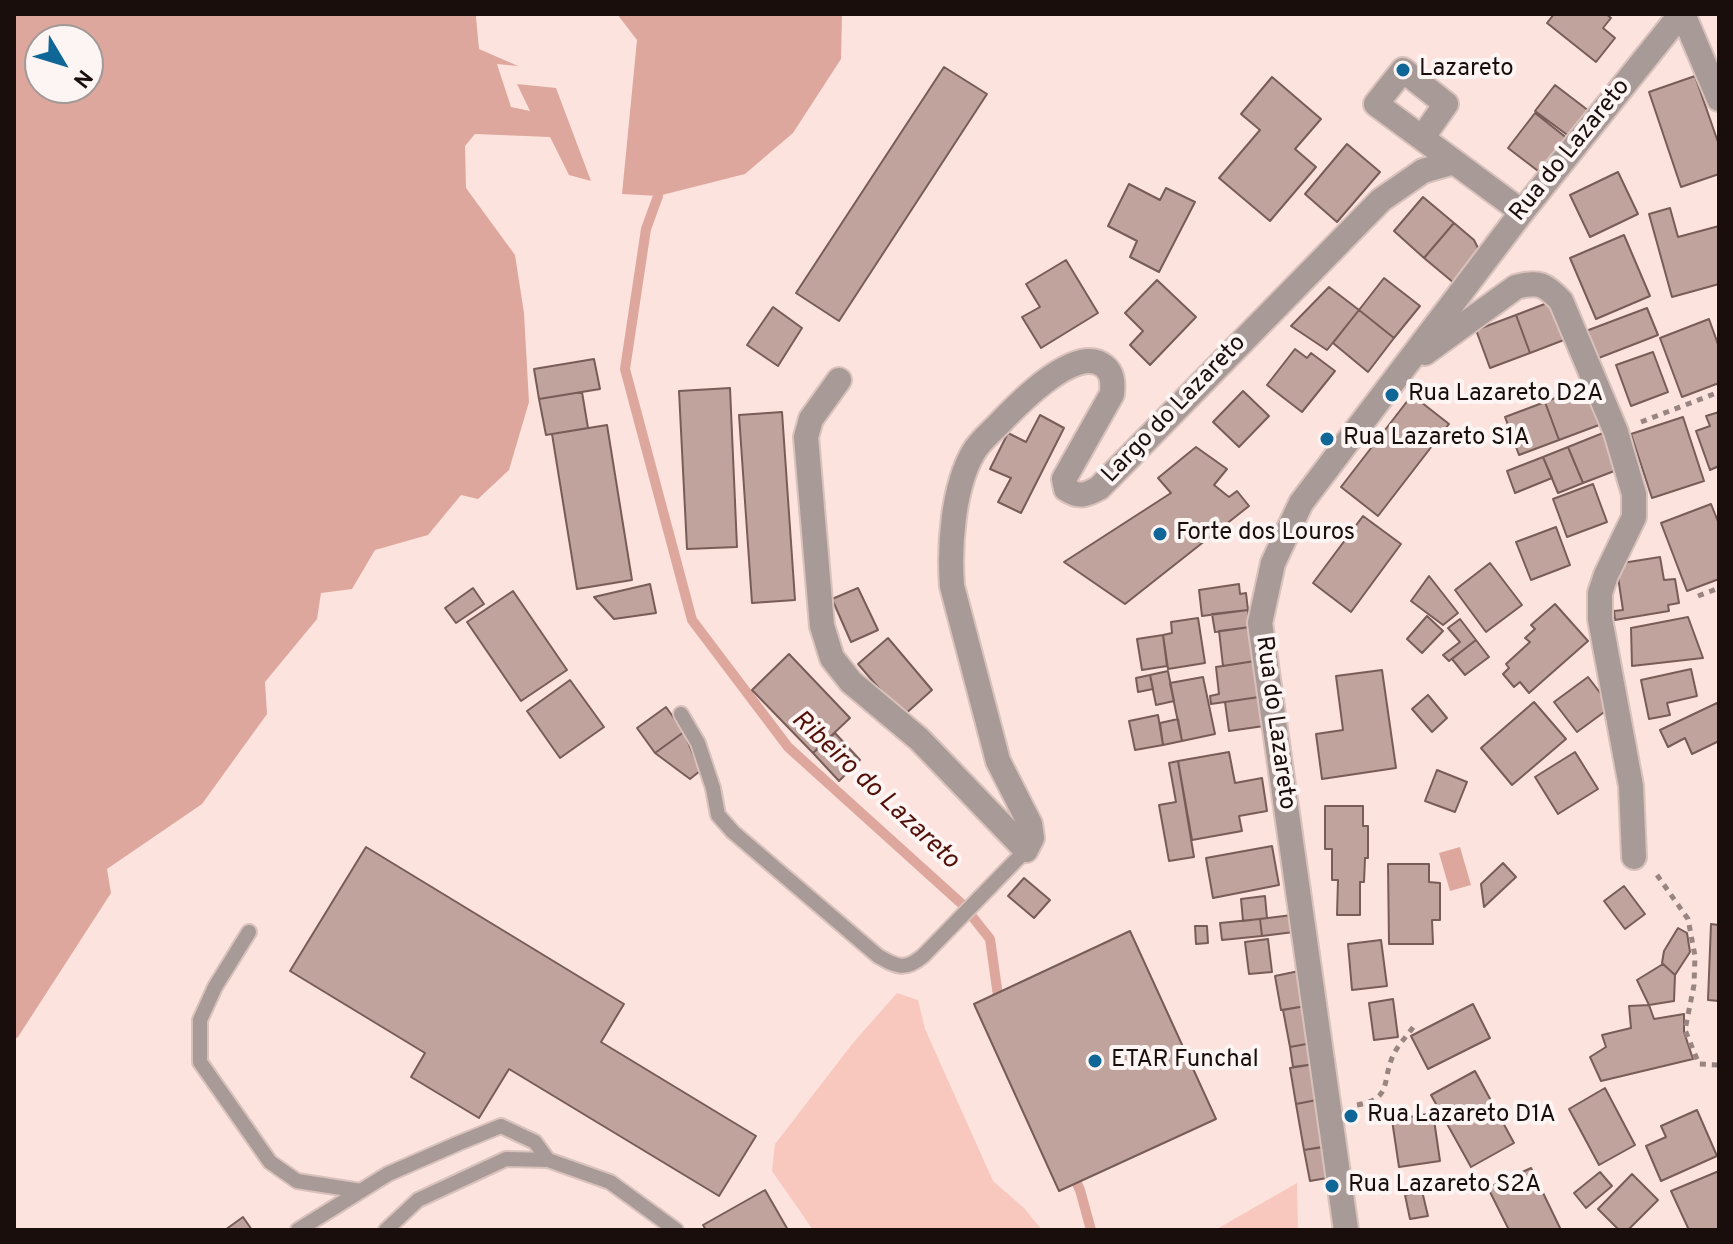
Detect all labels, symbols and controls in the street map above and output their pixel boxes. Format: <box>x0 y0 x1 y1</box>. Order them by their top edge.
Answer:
north arrow <box>24 24 104 104</box>
place label: Lazareto <box>1419 56 1514 84</box>
marker: Lazareto <box>1394 61 1412 79</box>
text: N <box>66 63 97 92</box>
street label: Rua do Lazareto <box>1505 74 1637 228</box>
street label: Largo do Lazareto <box>1097 330 1253 490</box>
place label: Rua Lazareto D2A <box>1408 381 1603 409</box>
marker: Rua Lazareto D2A <box>1383 386 1401 404</box>
place label: Rua Lazareto S1A <box>1343 425 1530 453</box>
marker: Rua Lazareto S1A <box>1318 430 1336 448</box>
place label: Forte dos Louros <box>1176 520 1355 548</box>
marker: Forte dos Louros <box>1151 525 1169 543</box>
street label: Rua do Lazareto <box>1248 634 1300 812</box>
water label: Ribeiro do Lazareto <box>784 705 964 877</box>
place label: ETAR Funchal <box>1111 1047 1259 1075</box>
marker: ETAR Funchal <box>1086 1052 1104 1070</box>
place label: Rua Lazareto D1A <box>1367 1102 1556 1130</box>
marker: Rua Lazareto D1A <box>1342 1107 1360 1125</box>
place label: Rua Lazareto S2A <box>1348 1172 1541 1200</box>
marker: Rua Lazareto S2A <box>1323 1177 1341 1195</box>

